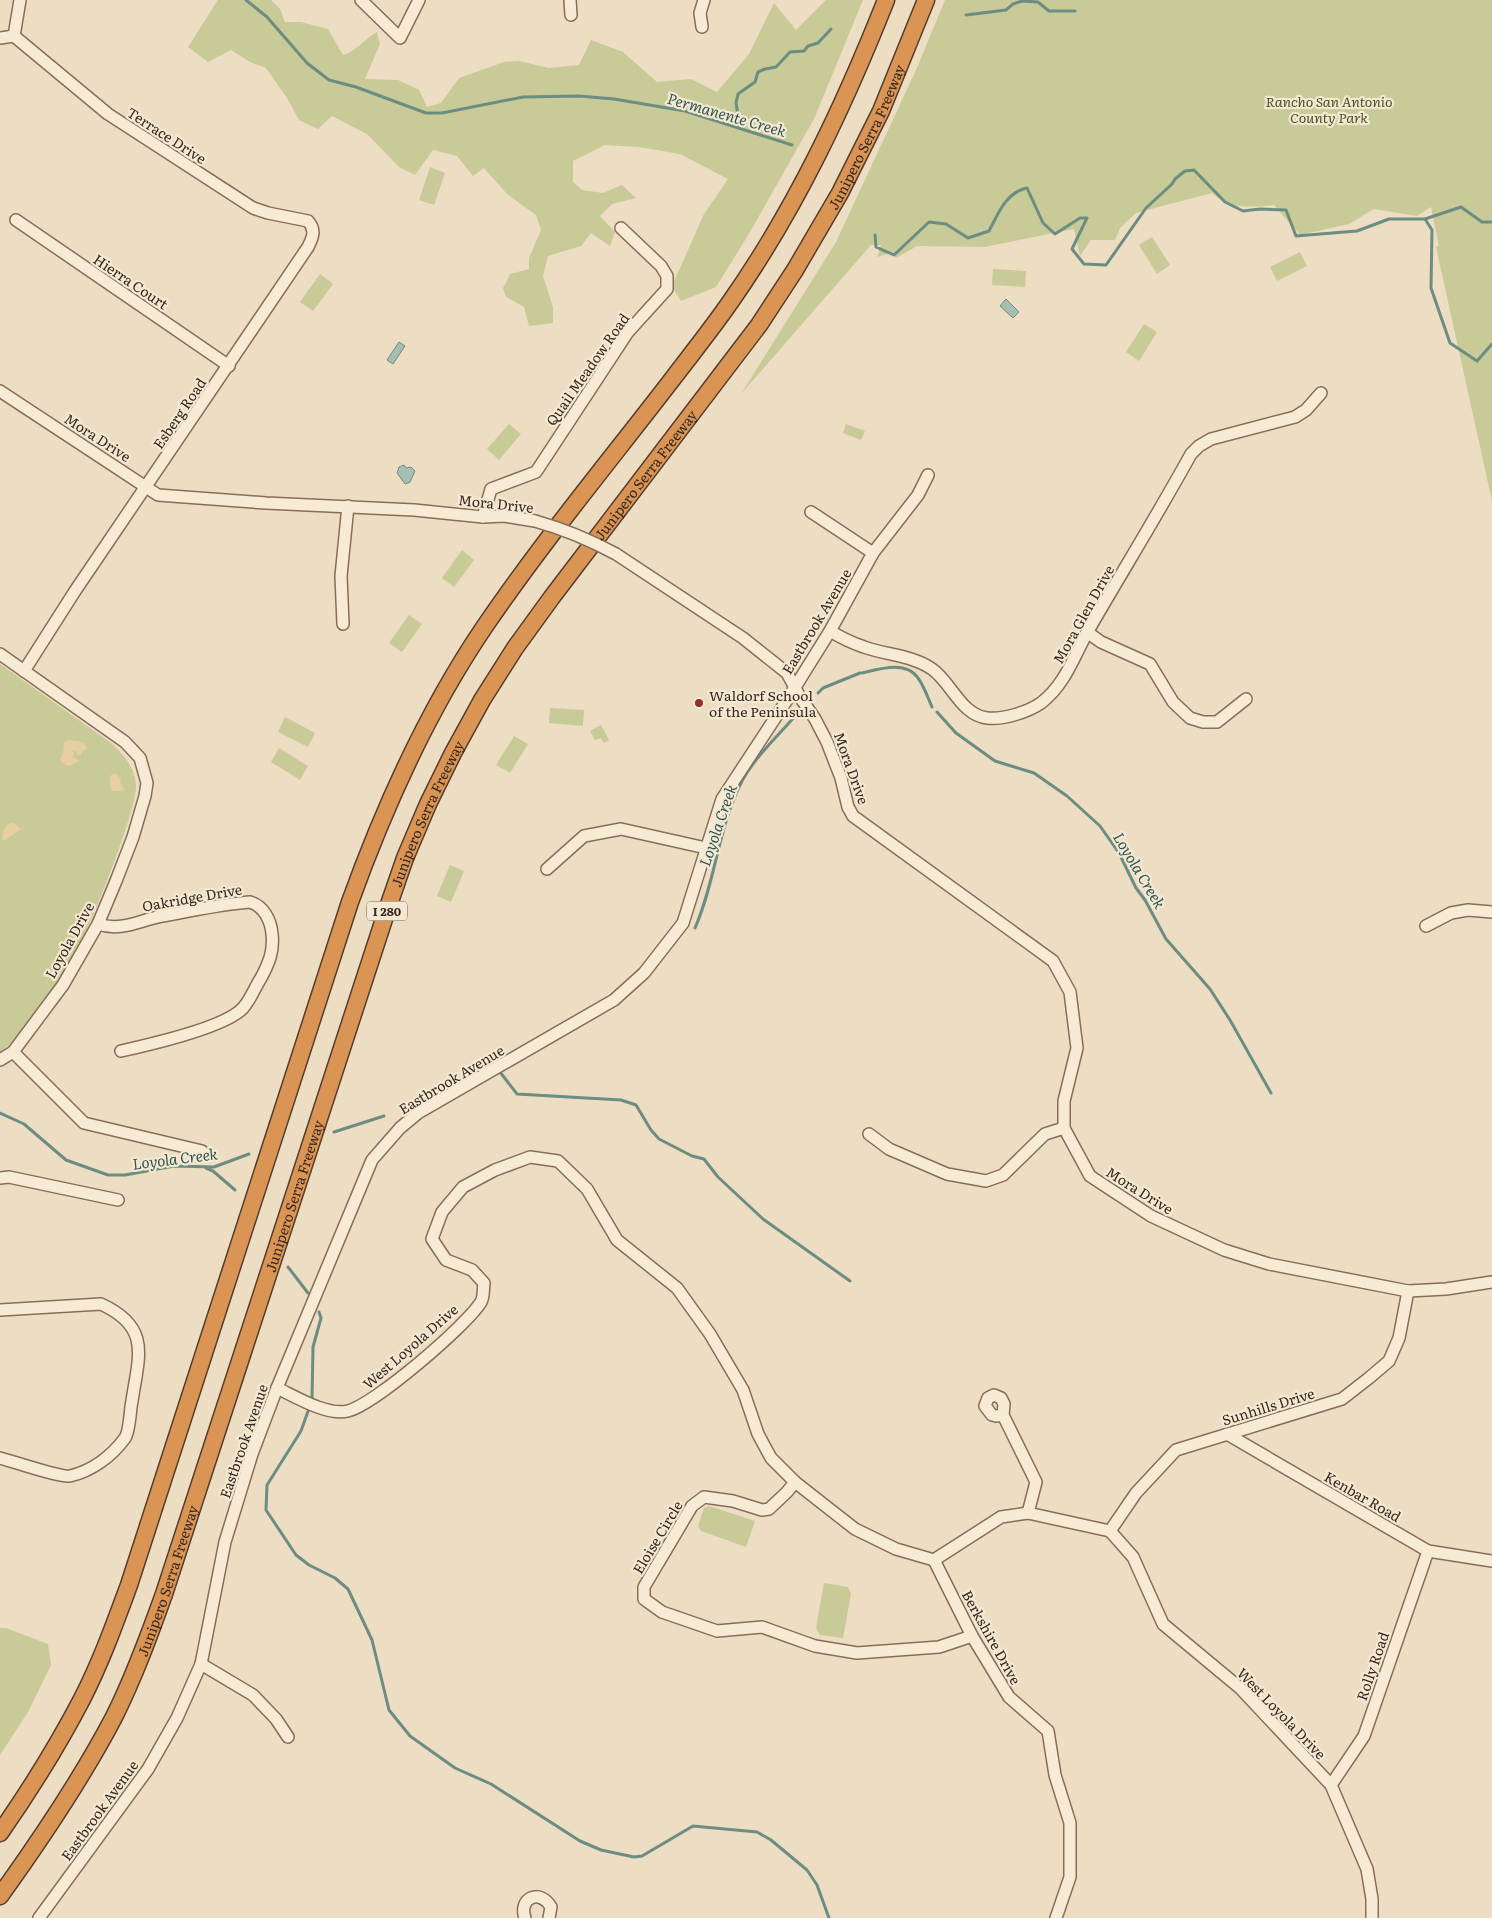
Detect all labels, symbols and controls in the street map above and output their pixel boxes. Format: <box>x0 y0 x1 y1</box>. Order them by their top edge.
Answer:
street label: Junipero Serra Freeway <box>823 60 909 213</box>
water label: Permanente Creek <box>665 86 790 142</box>
park label: Rancho San Antonio County Park <box>1266 91 1392 127</box>
street label: Terrace Drive <box>123 102 211 168</box>
street label: Hierra Court <box>90 249 173 314</box>
street label: Quail Meadow Road <box>541 308 634 429</box>
street label: Esberg Road <box>148 373 210 452</box>
street label: Junipero Serra Freeway <box>589 405 702 544</box>
street label: Mora Drive <box>61 408 135 466</box>
street label: Mora Drive <box>457 489 535 517</box>
street label: Mora Glen Drive <box>1048 561 1118 667</box>
street label: Eastbrook Avenue <box>777 565 855 677</box>
place label: Waldorf School of the Peninsula <box>709 685 817 721</box>
marker: Waldorf School of the Peninsula <box>693 697 705 709</box>
street label: Mora Drive <box>830 729 874 807</box>
street label: Junipero Serra Freeway <box>386 736 469 890</box>
water label: Loyola Creek <box>692 780 742 869</box>
water label: Loyola Creek <box>1108 827 1172 913</box>
street label: Oakridge Drive <box>141 878 243 916</box>
street label: Loyola Drive <box>40 898 98 982</box>
road number: I 280 <box>367 901 407 920</box>
street label: Eastbrook Avenue <box>395 1040 507 1118</box>
street label: Junipero Serra Freeway <box>260 1116 328 1274</box>
water label: Loyola Creek <box>131 1141 220 1175</box>
street label: Mora Drive <box>1103 1161 1177 1219</box>
street label: West Loyola Drive <box>358 1299 462 1393</box>
street label: Eastbrook Avenue <box>214 1381 272 1501</box>
street label: Sunhills Drive <box>1219 1382 1317 1430</box>
street label: Kenbar Road <box>1321 1466 1405 1526</box>
street label: Eloise Circle <box>627 1497 687 1577</box>
street label: Junipero Serra Freeway <box>132 1502 203 1659</box>
street label: Berkshire Drive <box>958 1586 1026 1688</box>
street label: Rolly Road <box>1351 1629 1393 1703</box>
street label: West Loyola Drive <box>1233 1663 1331 1763</box>
street label: Eastbrook Avenue <box>56 1756 142 1864</box>

